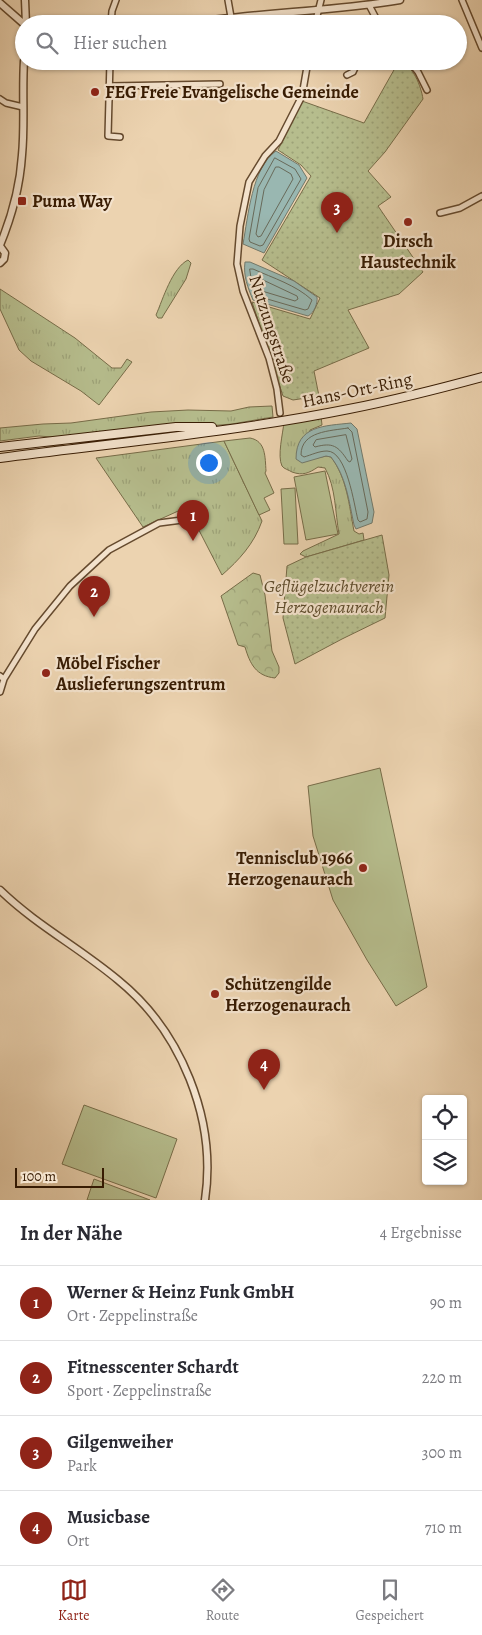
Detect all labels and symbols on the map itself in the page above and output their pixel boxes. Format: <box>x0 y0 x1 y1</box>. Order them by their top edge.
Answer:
place label: FEG Freie Evangelische Gemeinde <box>105 80 359 104</box>
marker: FEG Freie Evangelische Gemeinde <box>89 86 101 98</box>
place label: Puma Way <box>32 189 113 213</box>
pin: 3 <box>321 192 353 233</box>
marker: Puma Way <box>16 195 28 207</box>
marker: Dirsch Haustechnik <box>402 216 414 228</box>
place label: Dirsch Haustechnik <box>360 229 456 274</box>
street label: Nutzungstraße <box>243 272 301 386</box>
street label: Hans-Ort-Ring <box>300 367 414 413</box>
your location <box>196 450 222 476</box>
pin: 1 <box>177 500 209 541</box>
park label: Geflügelzuchtverein Herzogenaurach <box>264 574 394 619</box>
pin: 2 <box>78 576 110 617</box>
place label: Möbel Fischer Auslieferungszentrum <box>55 651 225 696</box>
marker: Möbel Fischer Auslieferungszentrum <box>40 667 52 679</box>
place label: Tennisclub 1966 Herzogenaurach <box>227 846 353 891</box>
marker: Tennisclub 1966 Herzogenaurach <box>357 862 369 874</box>
place label: Schützengilde Herzogenaurach <box>225 972 351 1017</box>
marker: Schützengilde Herzogenaurach <box>209 988 221 1000</box>
pin: 4 <box>248 1049 280 1090</box>
scale bar <box>15 1165 104 1188</box>

